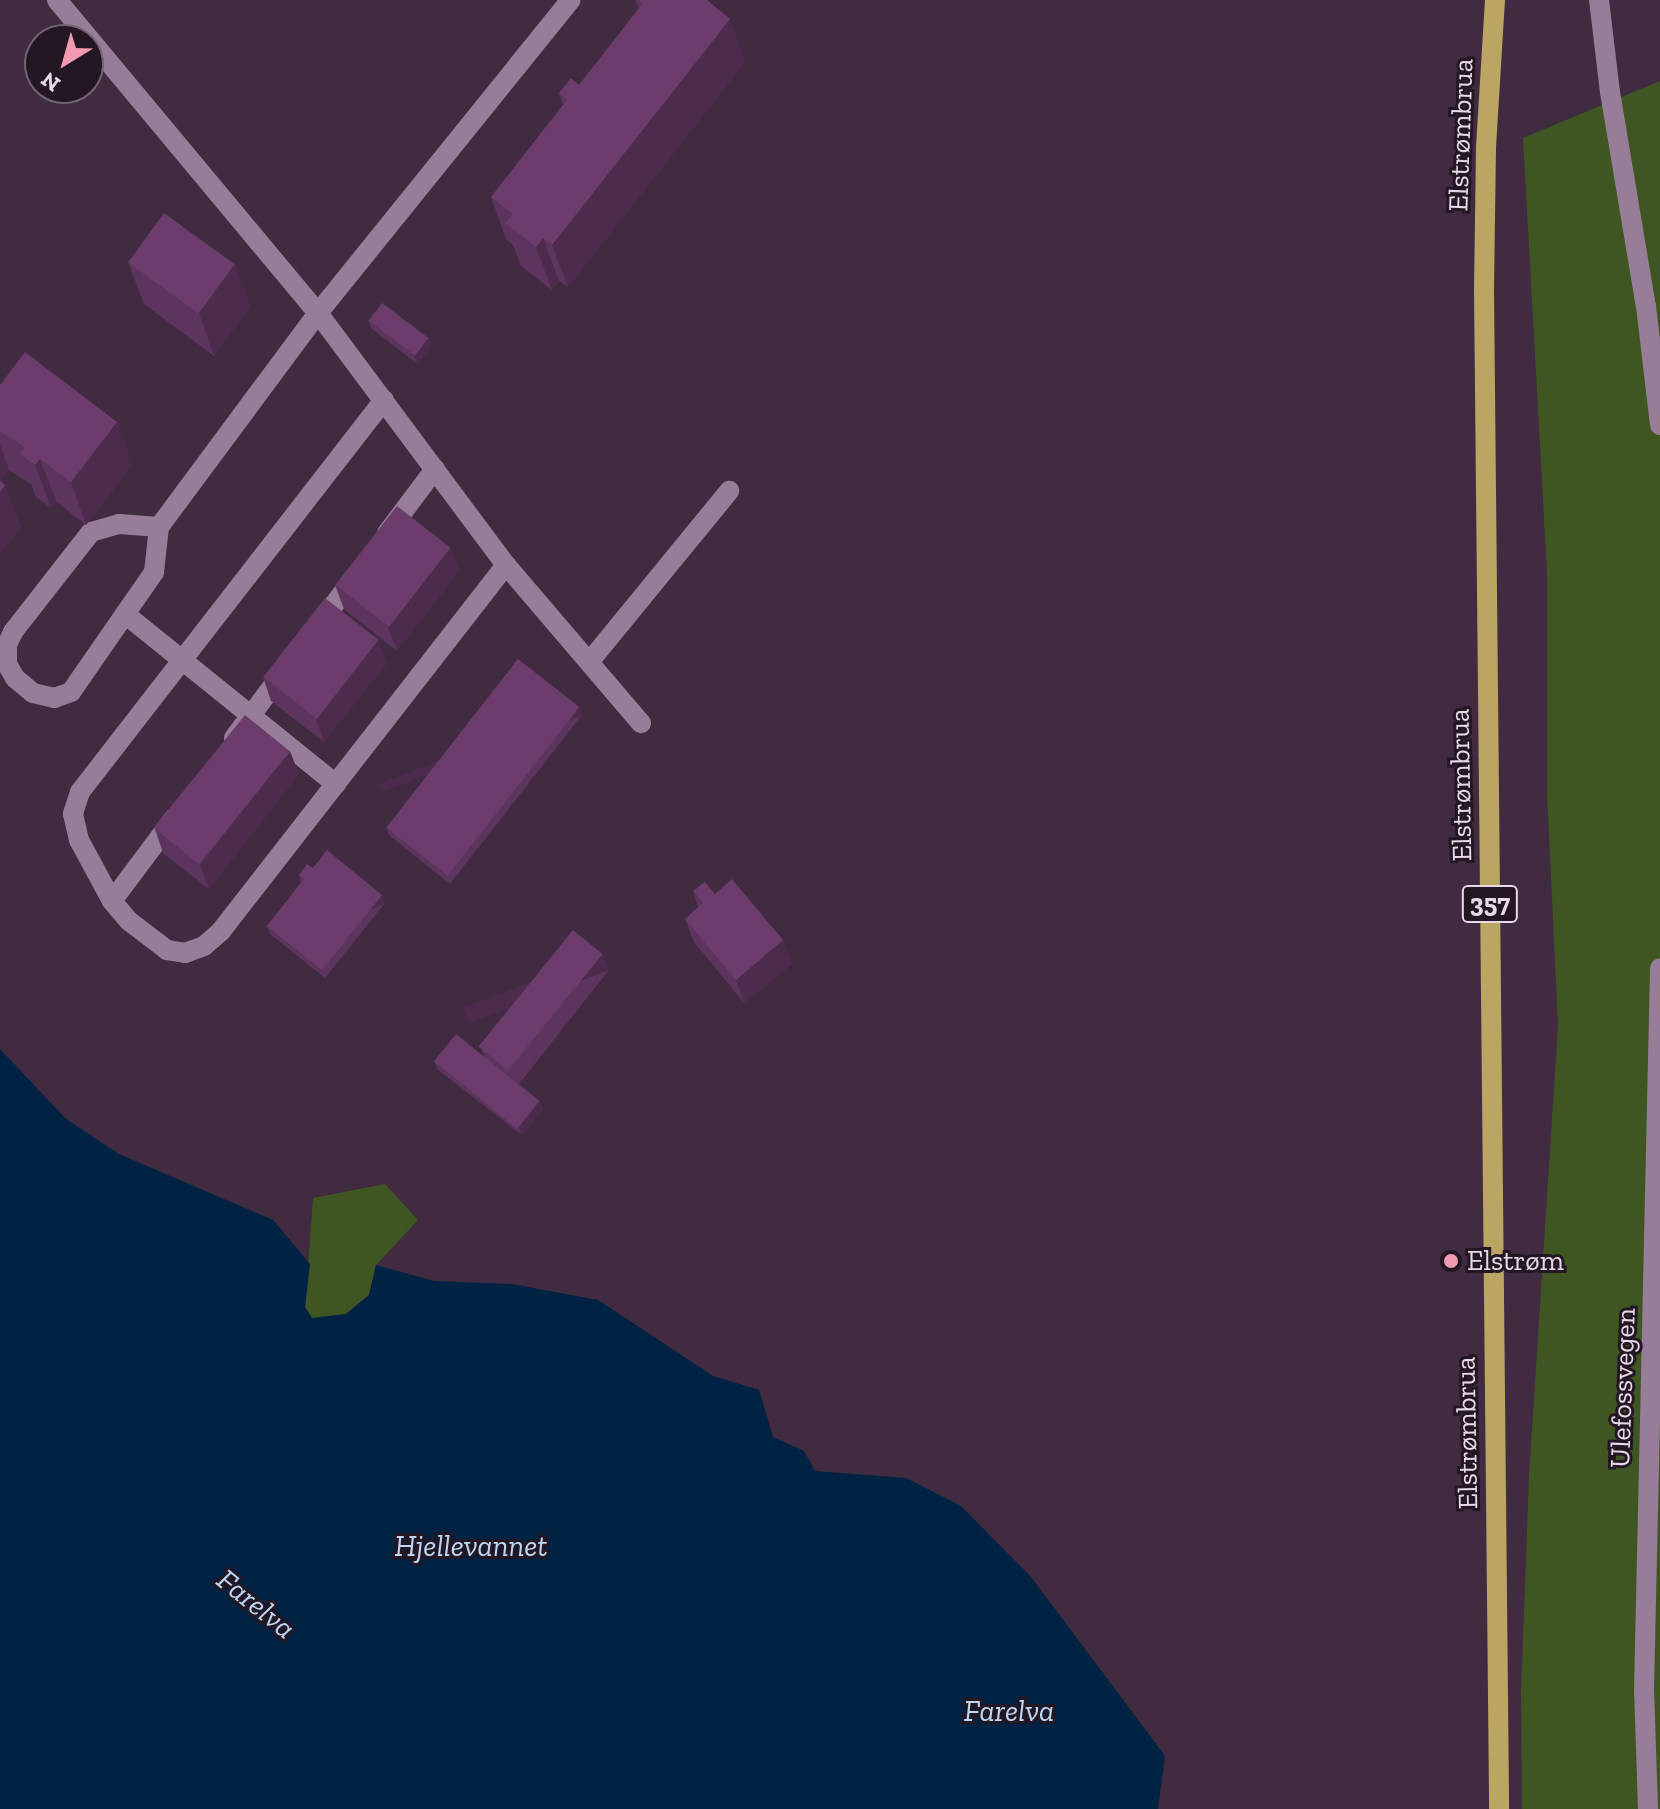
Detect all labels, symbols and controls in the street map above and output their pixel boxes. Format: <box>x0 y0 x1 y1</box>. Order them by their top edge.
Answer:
north arrow <box>24 24 104 104</box>
street label: Elstrømbrua <box>1442 58 1480 212</box>
text: N <box>36 66 65 98</box>
street label: Elstrømbrua <box>1443 708 1479 862</box>
road number: 357 <box>1460 882 1520 926</box>
place label: Elstrøm <box>1467 1244 1564 1278</box>
marker: Elstrøm <box>1442 1252 1460 1270</box>
street label: Ulefossvegen <box>1603 1308 1643 1468</box>
street label: Elstrømbrua <box>1449 1356 1485 1510</box>
water label: Hjellevannet <box>394 1528 548 1564</box>
water label: Farelva <box>210 1562 302 1646</box>
water label: Farelva <box>964 1693 1054 1729</box>

